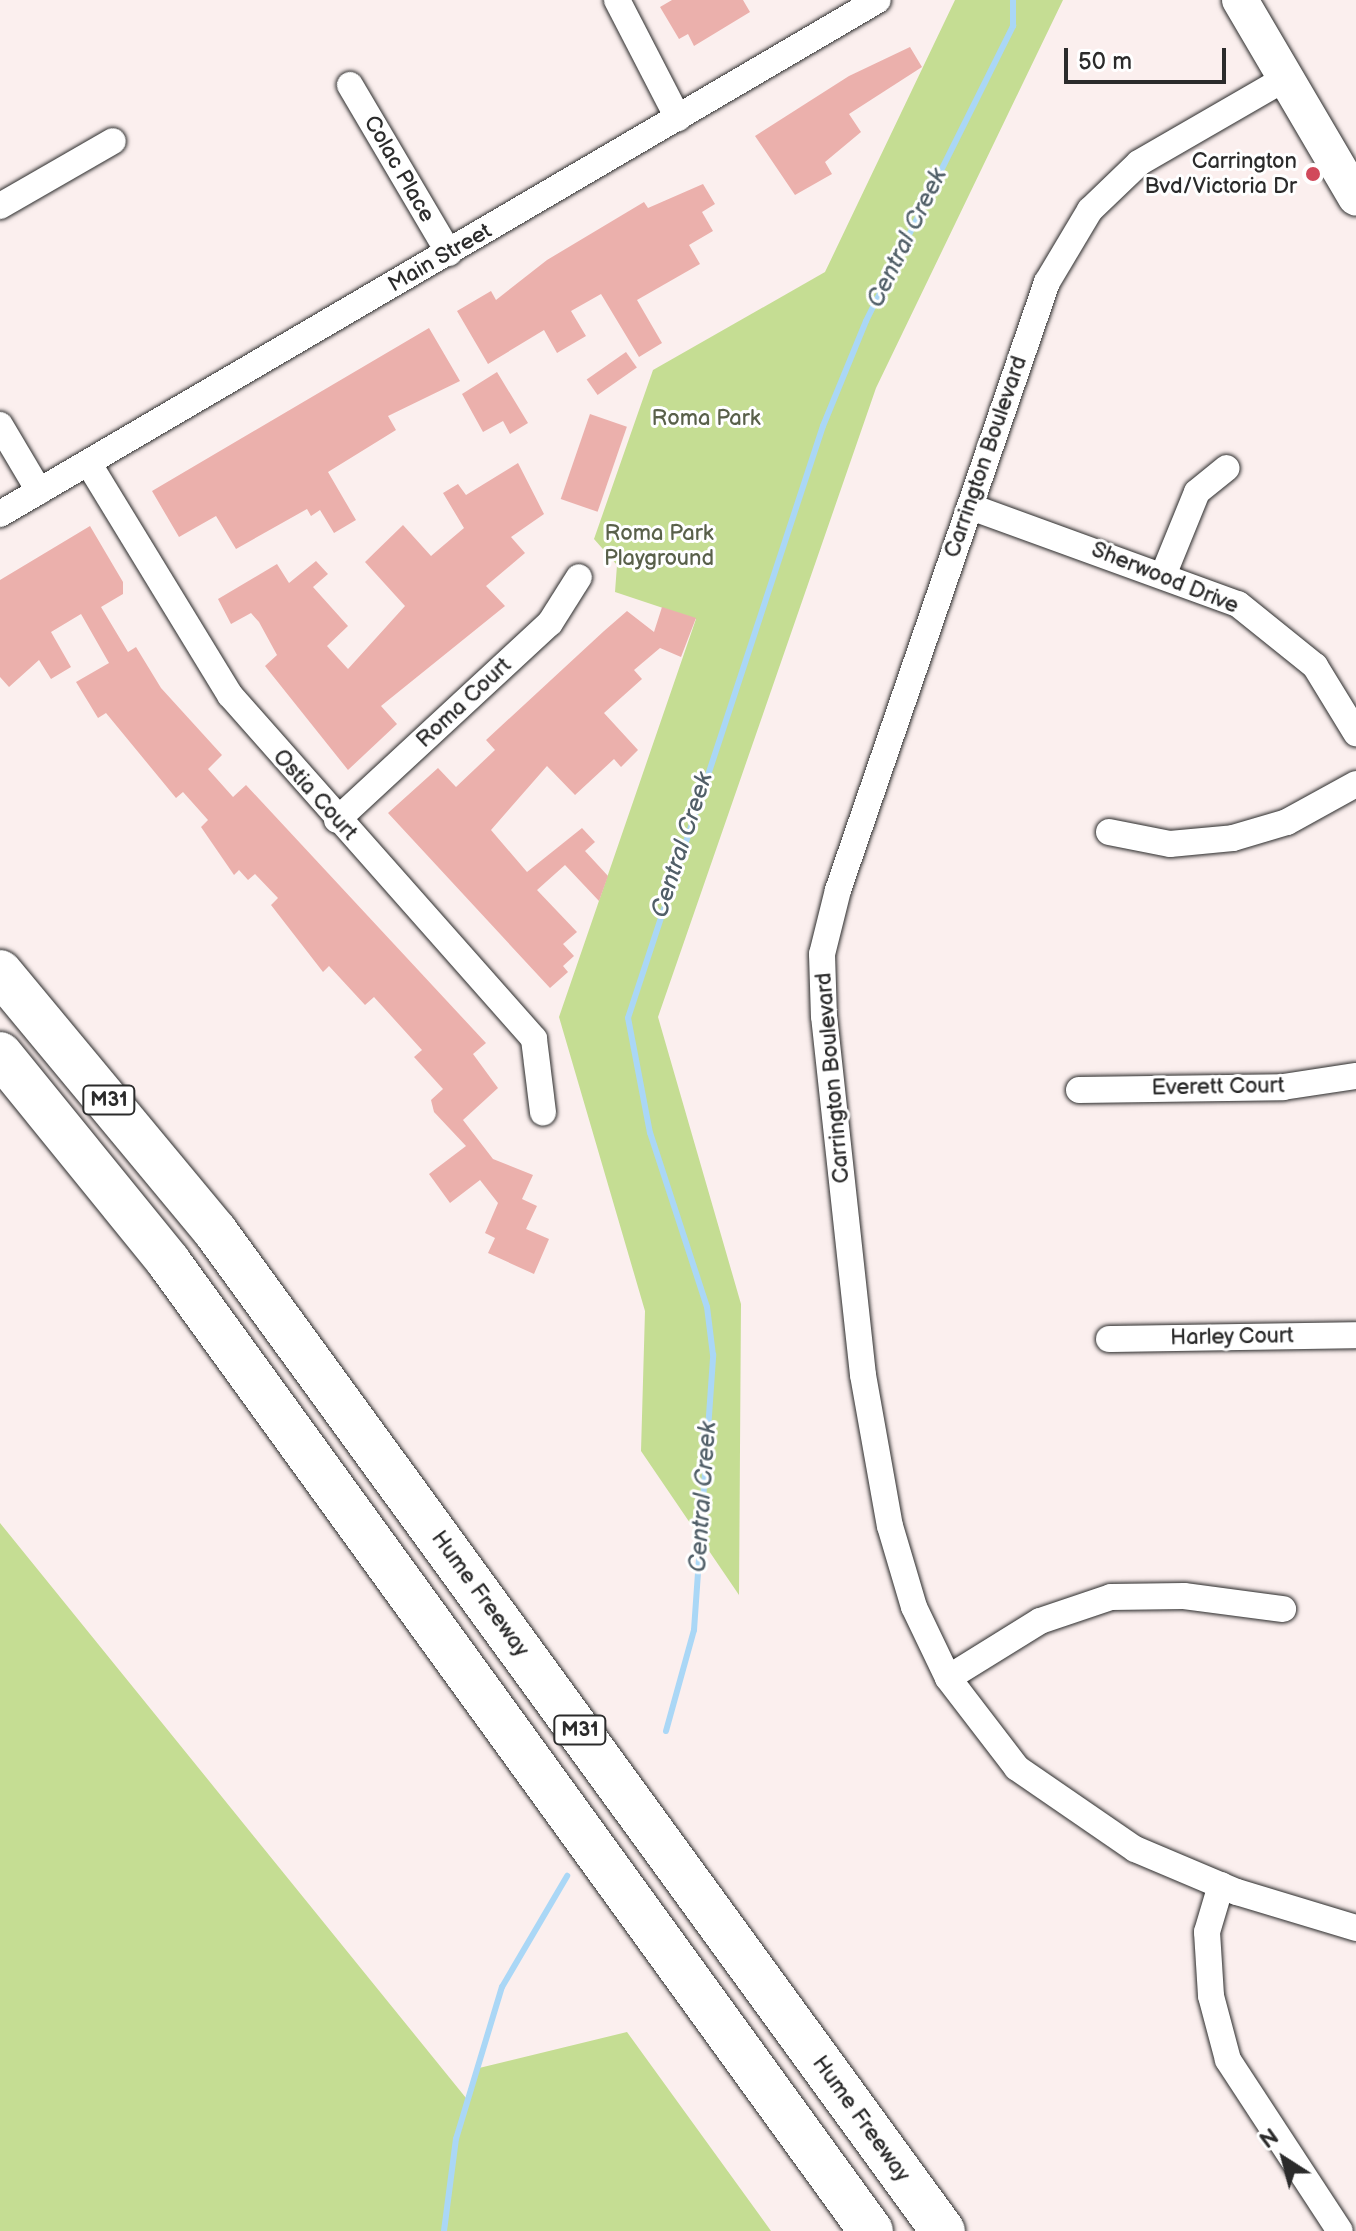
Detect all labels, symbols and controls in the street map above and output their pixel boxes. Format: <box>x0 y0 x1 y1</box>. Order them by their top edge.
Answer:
scale bar <box>1068 32 1230 82</box>
text: 50 m <box>1078 47 1132 76</box>
street label: Colac Place <box>358 111 440 227</box>
place label: Carrington Bvd/Victoria Dr <box>1145 148 1297 200</box>
water label: Central Creek <box>861 164 953 312</box>
marker: Carrington Bvd/Victoria Dr <box>1304 165 1322 183</box>
street label: Main Street <box>383 218 497 298</box>
street label: Carrington Boulevard <box>939 353 1033 561</box>
park label: Roma Park <box>652 406 760 432</box>
park label: Roma Park Playground <box>604 520 714 572</box>
street label: Sherwood Drive <box>1088 536 1242 620</box>
street label: Roma Court <box>411 652 517 754</box>
street label: Ostia Court <box>267 744 363 846</box>
water label: Central Creek <box>645 769 719 921</box>
street label: Carrington Boulevard <box>811 972 855 1184</box>
street label: Everett Court <box>1151 1073 1285 1101</box>
road number: M31 <box>81 1084 137 1116</box>
street label: Harley Court <box>1169 1323 1295 1351</box>
water label: Central Creek <box>683 1421 723 1573</box>
street label: Hume Freeway <box>425 1526 535 1662</box>
road number: M31 <box>552 1714 608 1746</box>
street label: Hume Freeway <box>806 2051 916 2187</box>
north arrow <box>1244 2119 1324 2199</box>
text: N <box>1255 2123 1284 2155</box>

